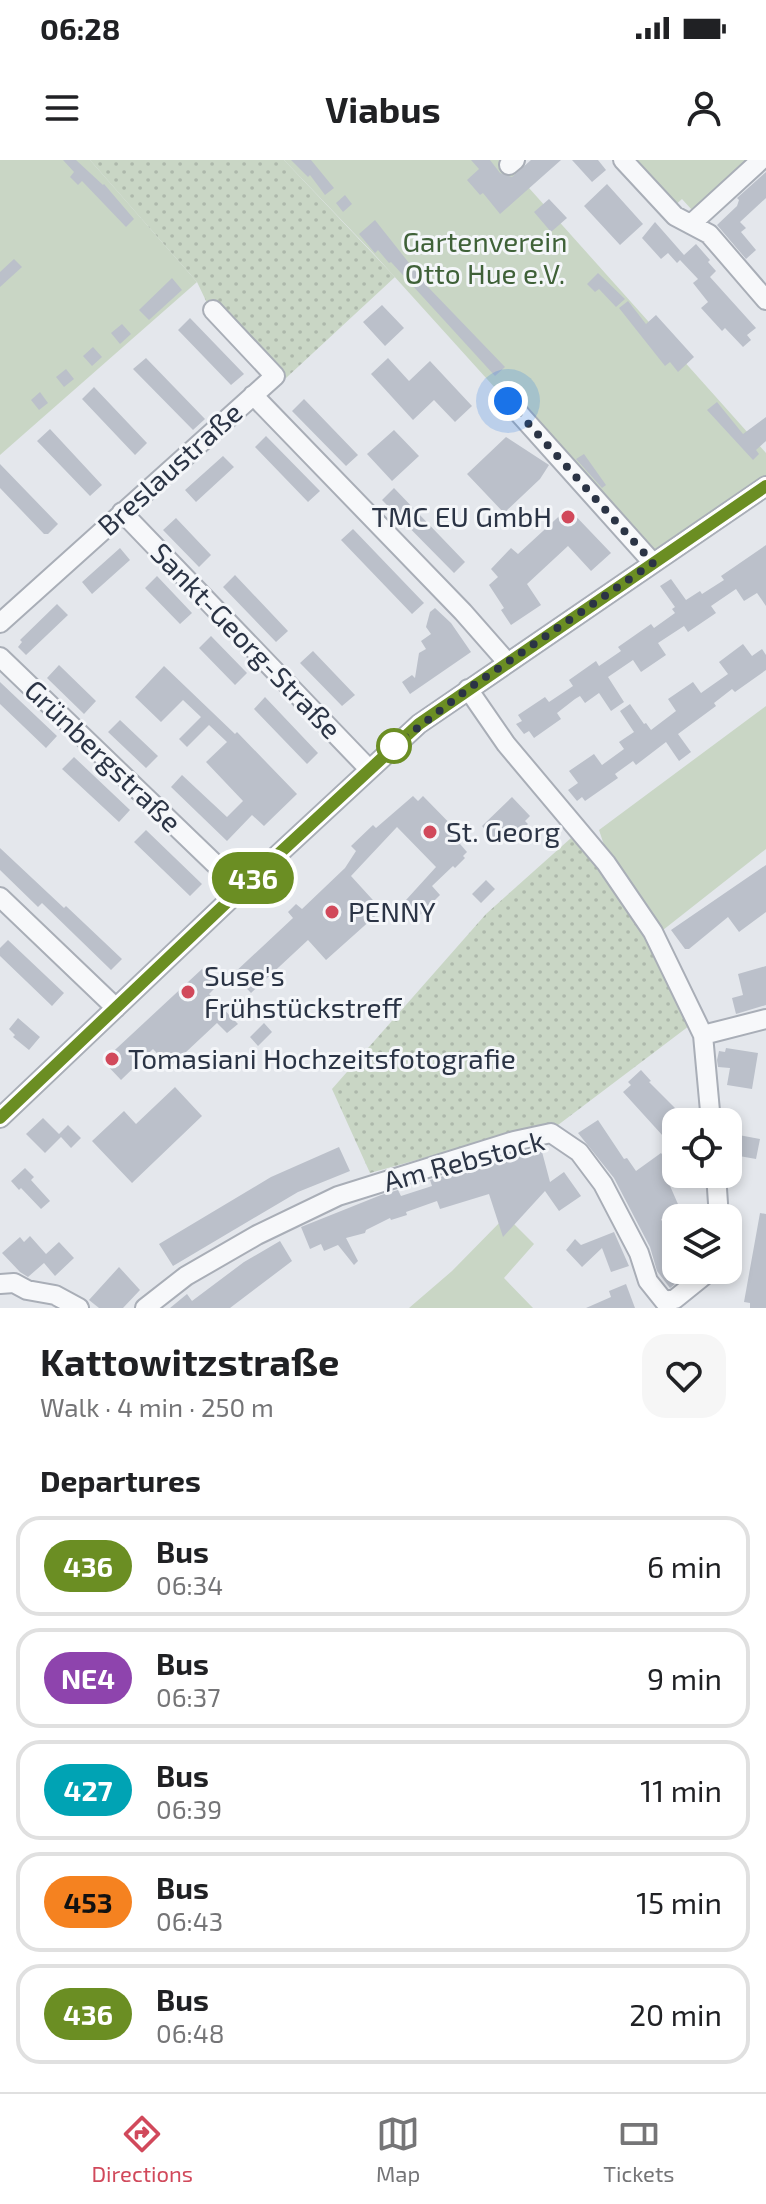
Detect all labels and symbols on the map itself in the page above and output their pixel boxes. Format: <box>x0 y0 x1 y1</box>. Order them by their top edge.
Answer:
park label: Gartenverein Otto Hue e.V. <box>403 224 567 290</box>
your location <box>488 381 528 421</box>
street label: Breslaustraße <box>90 395 249 542</box>
place label: TMC EU GmbH <box>372 499 552 533</box>
marker: TMC EU GmbH <box>559 508 577 526</box>
street label: Sankt-Georg-Straße <box>145 535 349 745</box>
street label: Grünbergstraße <box>18 672 189 838</box>
unlabelled marker <box>377 729 411 763</box>
place label: St. Georg <box>446 814 561 848</box>
marker: St. Georg <box>421 823 439 841</box>
line badge: 436 <box>207 852 299 904</box>
place label: PENNY <box>348 894 436 928</box>
marker: PENNY <box>323 903 341 921</box>
place label: Suse's Frühstückstreff <box>204 958 403 1024</box>
marker: Suse's Frühstückstreff <box>179 983 197 1001</box>
place label: Tomasiani Hochzeitsfotografie <box>128 1041 516 1075</box>
marker: Tomasiani Hochzeitsfotografie <box>103 1050 121 1068</box>
street label: Am Rebstock <box>380 1122 548 1198</box>

